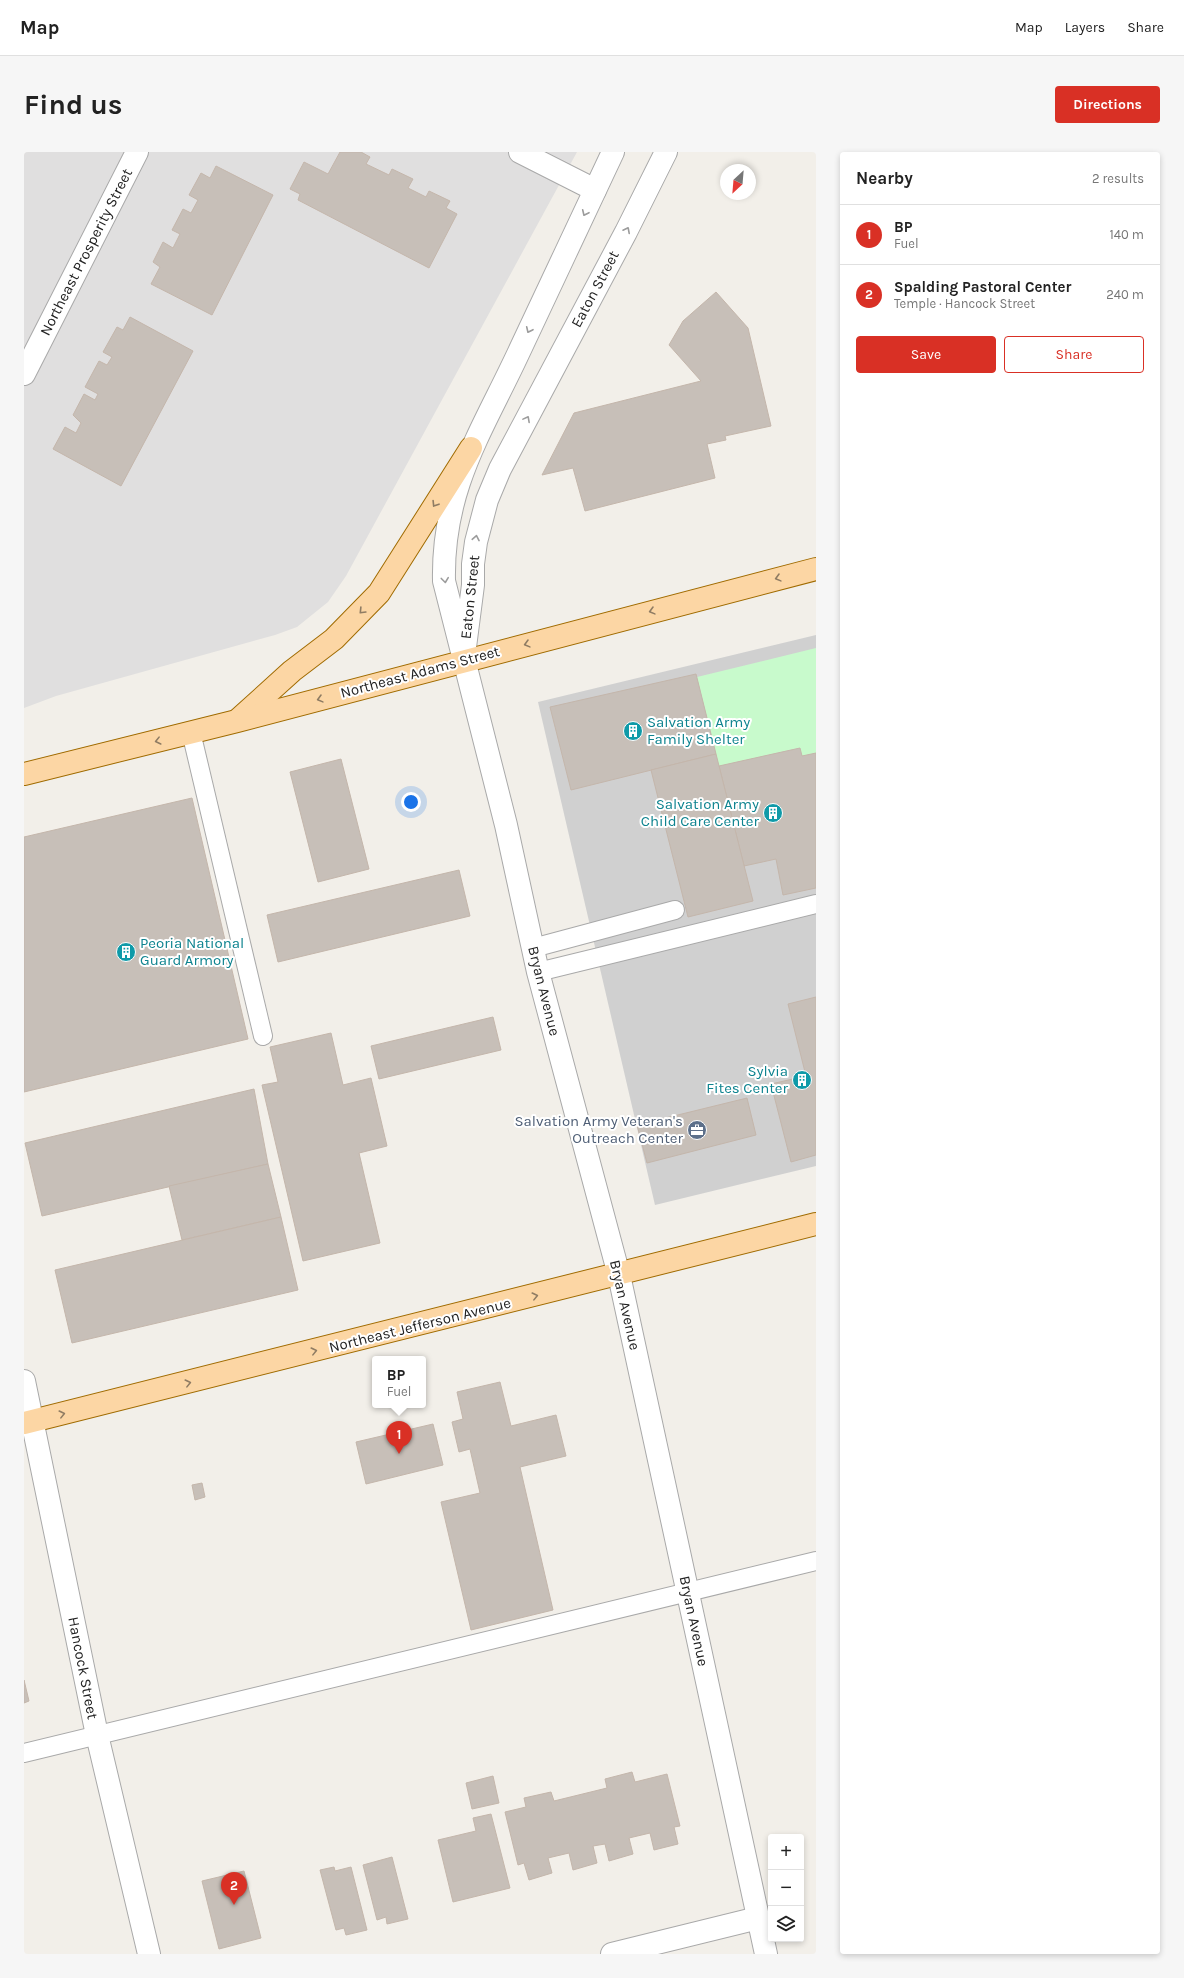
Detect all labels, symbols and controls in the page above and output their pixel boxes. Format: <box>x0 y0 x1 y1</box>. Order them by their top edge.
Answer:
text: Map <box>20 17 59 39</box>
text: Map <box>1015 19 1043 36</box>
text: Layers <box>1065 19 1105 36</box>
text: Share <box>1127 19 1164 36</box>
button: Directions <box>1055 86 1160 123</box>
text: Find us <box>24 88 123 121</box>
north arrow <box>720 164 756 200</box>
street label: Northeast Prosperity Street <box>36 165 136 339</box>
text: Nearby <box>856 168 913 188</box>
text: 2 results <box>1092 171 1144 186</box>
one-way arrow <box>582 208 590 216</box>
text: BP <box>894 218 912 236</box>
one-way arrow <box>622 227 630 234</box>
text: 1 <box>867 227 871 242</box>
text: 140 m <box>1109 227 1144 242</box>
text: Fuel <box>894 236 919 251</box>
street label: Eaton Street <box>567 247 623 330</box>
text: Spalding Pastoral Center <box>894 278 1071 296</box>
text: 2 <box>865 287 873 302</box>
text: 240 m <box>1106 287 1144 302</box>
text: Temple · Hancock Street <box>894 296 1035 311</box>
one-way arrow <box>526 326 534 334</box>
button: Save <box>856 336 996 373</box>
button: Share <box>1004 336 1144 373</box>
one-way arrow <box>522 416 529 423</box>
one-way arrow <box>433 500 440 507</box>
one-way arrow <box>472 535 480 541</box>
street label: Eaton Street <box>457 554 483 640</box>
one-way arrow <box>775 574 781 582</box>
one-way arrow <box>440 577 449 584</box>
one-way arrow <box>359 606 367 614</box>
one-way arrow <box>649 606 656 615</box>
one-way arrow <box>523 639 530 648</box>
street label: Northeast Adams Street <box>338 642 502 702</box>
one-way arrow <box>317 694 324 703</box>
place label: Salvation Army Family Shelter <box>647 713 750 748</box>
building icon: Salvation Army Family Shelter <box>622 720 644 742</box>
one-way arrow <box>155 736 161 744</box>
your location <box>401 792 421 812</box>
place label: Salvation Army Child Care Center <box>641 795 760 830</box>
building icon: Salvation Army Child Care Center <box>762 802 784 824</box>
place label: Peoria National Guard Armory <box>140 934 244 969</box>
building icon: Peoria National Guard Armory <box>115 941 137 963</box>
street label: Bryan Avenue <box>524 944 564 1038</box>
place label: Sylvia Fites Center <box>706 1062 789 1097</box>
building icon: Sylvia Fites Center <box>791 1069 813 1091</box>
place label: Salvation Army Veteran's Outreach Center <box>514 1112 684 1147</box>
office icon: Salvation Army Veteran's Outreach Center <box>686 1119 708 1141</box>
street label: Bryan Avenue <box>606 1258 644 1352</box>
one-way arrow <box>532 1292 539 1301</box>
street label: Northeast Jefferson Avenue <box>327 1294 513 1356</box>
one-way arrow <box>310 1347 317 1356</box>
popup <box>372 1356 426 1408</box>
text: BP <box>387 1366 405 1384</box>
one-way arrow <box>185 1379 191 1387</box>
text: Fuel <box>387 1384 411 1399</box>
one-way arrow <box>59 1411 65 1419</box>
pin: 1 <box>386 1421 412 1454</box>
street label: Bryan Avenue <box>676 1574 712 1668</box>
street label: Hancock Street <box>64 1615 102 1721</box>
map controls <box>768 1834 804 1942</box>
button: + <box>768 1834 804 1870</box>
button: − <box>768 1870 804 1906</box>
pin: 2 <box>221 1872 247 1905</box>
button: layers <box>768 1906 804 1942</box>

